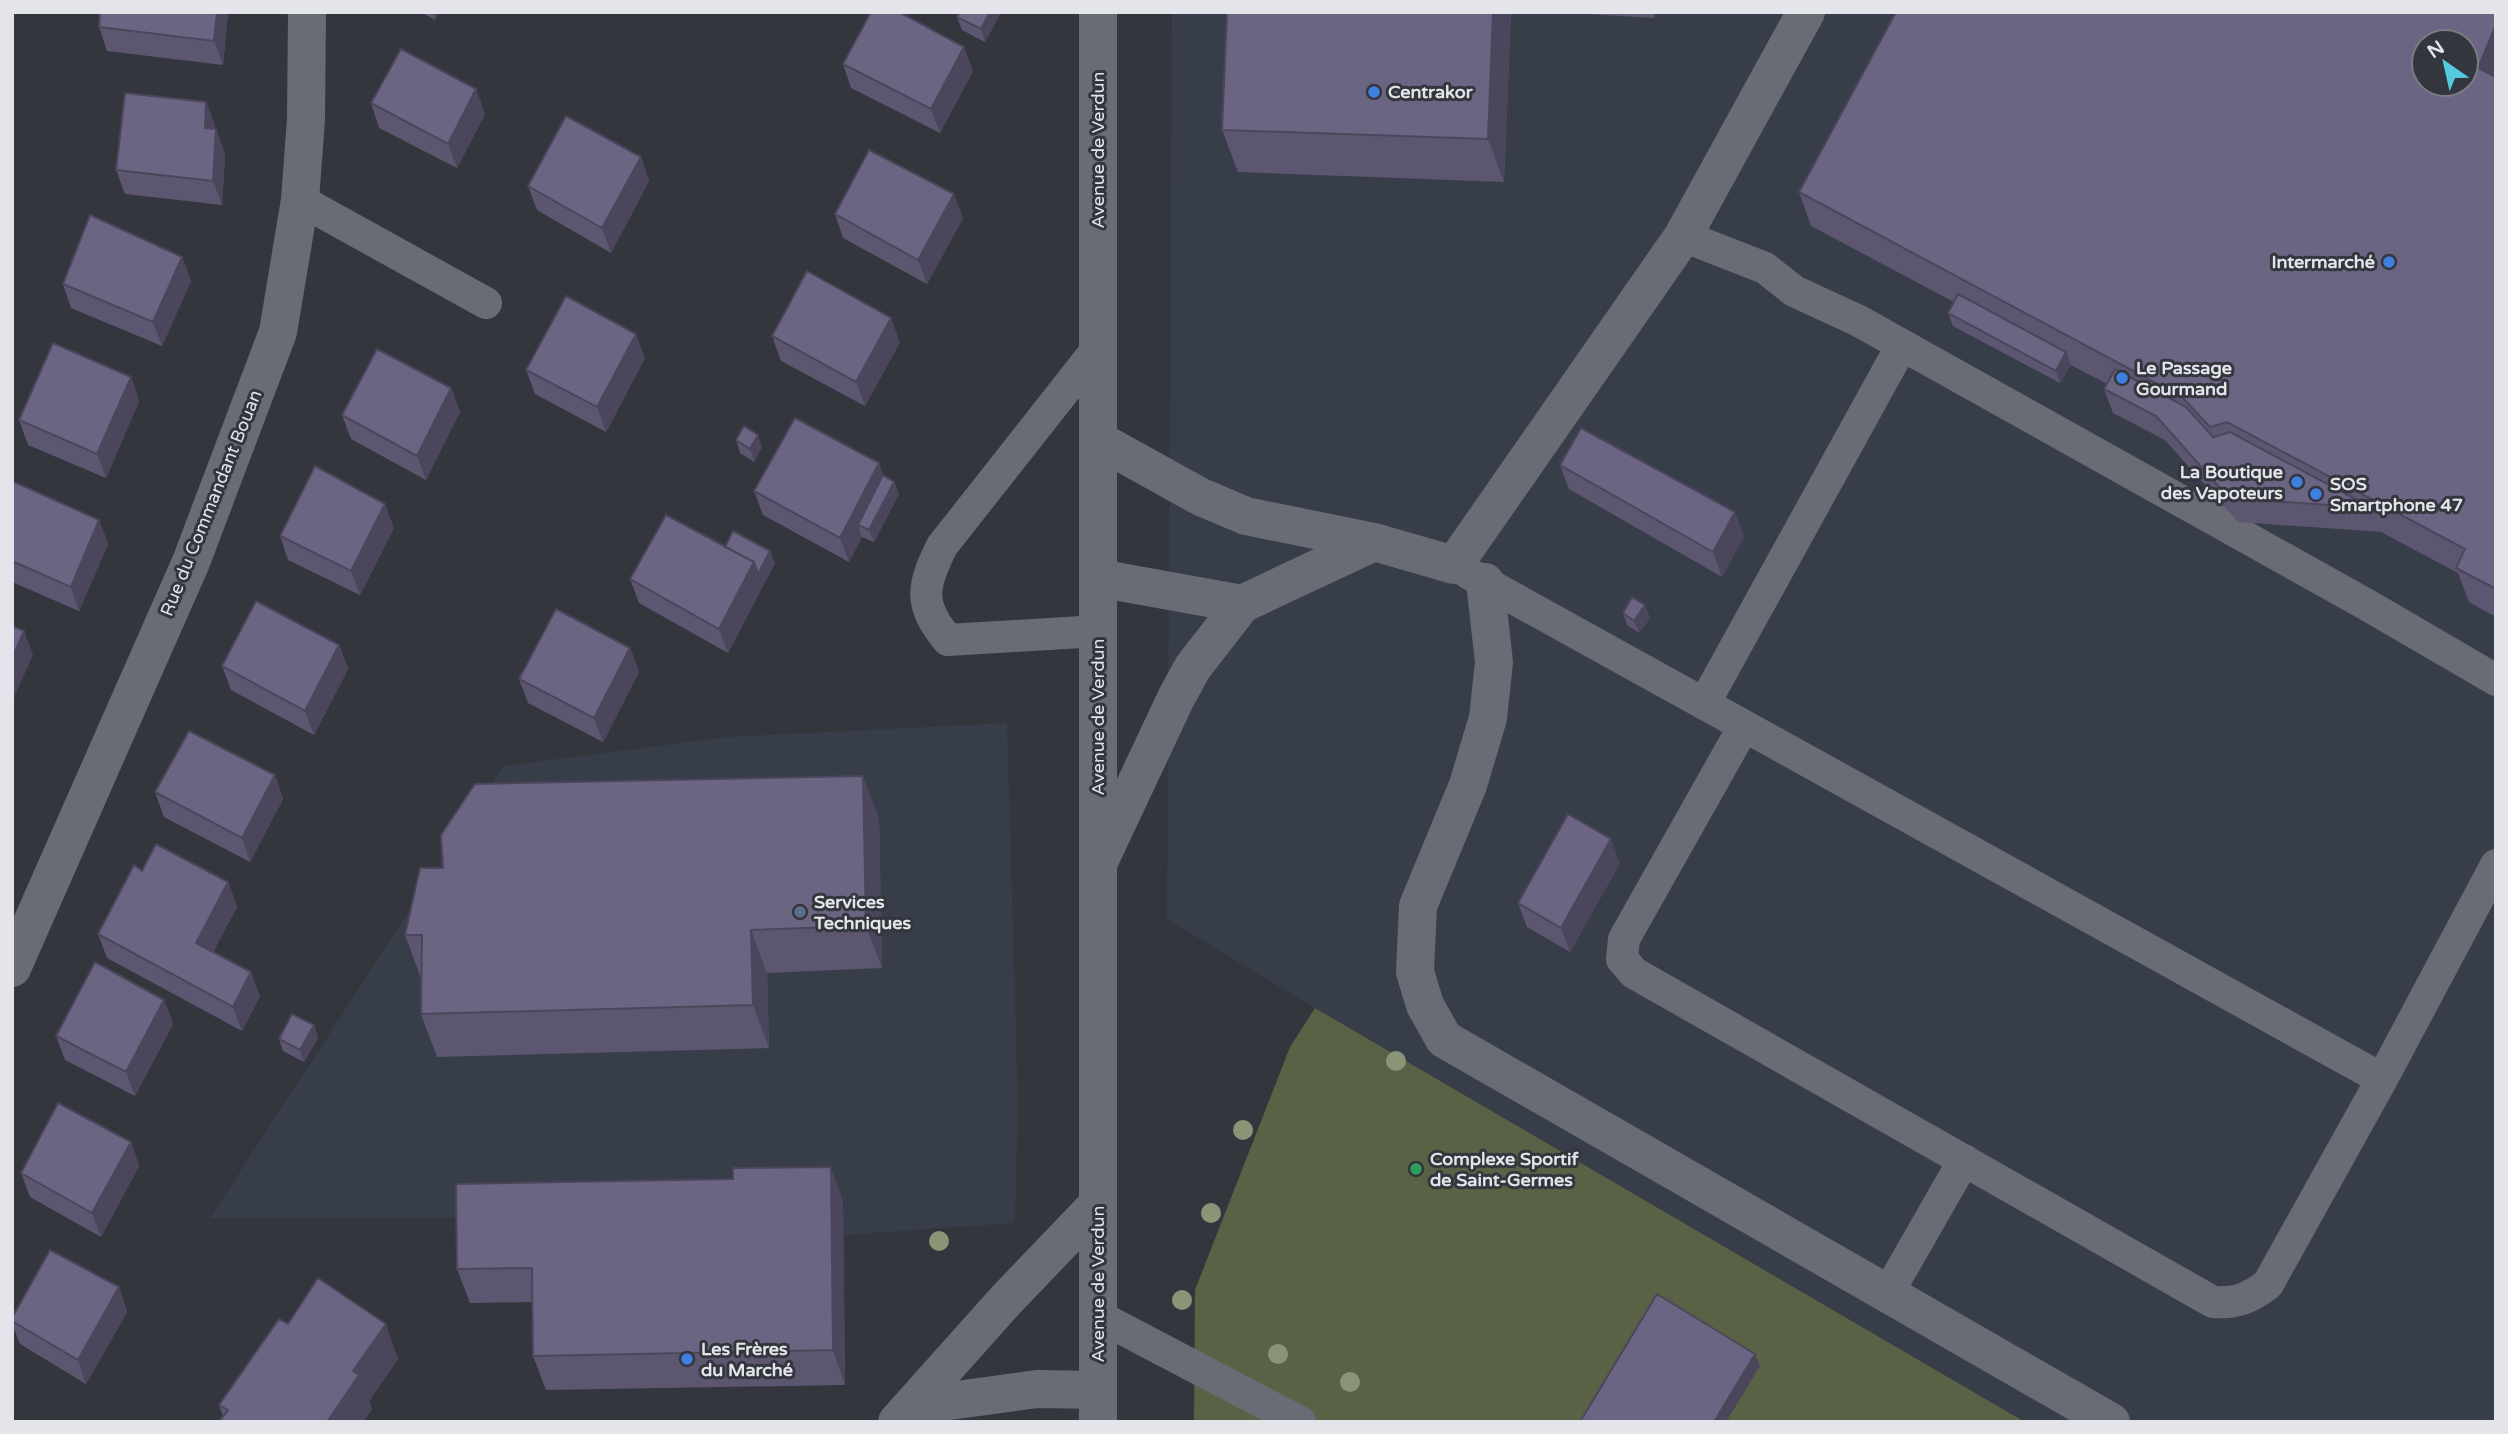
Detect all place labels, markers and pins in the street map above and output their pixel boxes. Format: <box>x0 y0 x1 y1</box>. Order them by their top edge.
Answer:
place label: Centrakor <box>1388 81 1474 103</box>
marker: Centrakor <box>1366 84 1382 100</box>
place label: Intermarché <box>2271 251 2375 273</box>
marker: Intermarché <box>2381 254 2397 270</box>
place label: Le Passage Gourmand <box>2136 357 2232 400</box>
marker: Le Passage Gourmand <box>2114 370 2130 386</box>
place label: La Boutique des Vapoteurs <box>2161 461 2283 504</box>
place label: SOS Smartphone 47 <box>2330 473 2463 516</box>
marker: La Boutique des Vapoteurs <box>2289 474 2305 490</box>
marker: SOS Smartphone 47 <box>2308 486 2324 502</box>
place label: Services Techniques <box>813 891 912 934</box>
marker: Services Techniques <box>792 904 808 920</box>
place label: Complexe Sportif de Saint-Germes <box>1430 1148 1579 1191</box>
marker: Complexe Sportif de Saint-Germes <box>1408 1161 1424 1177</box>
place label: Les Frères du Marché <box>701 1338 793 1381</box>
marker: Les Frères du Marché <box>679 1351 695 1367</box>

